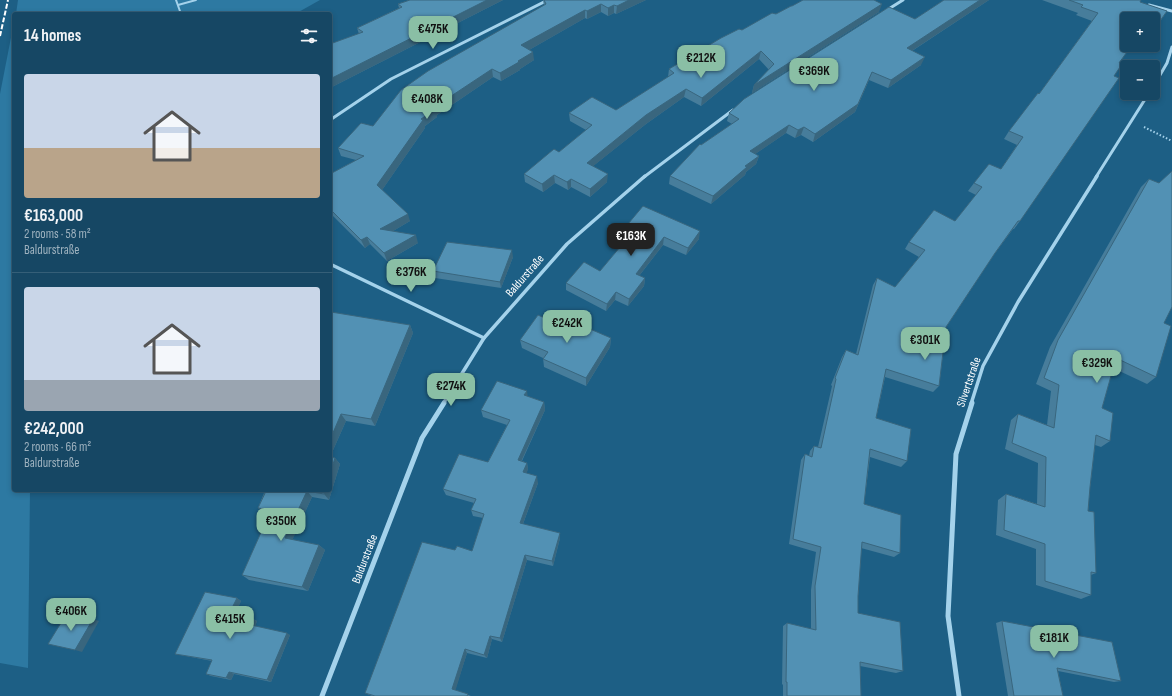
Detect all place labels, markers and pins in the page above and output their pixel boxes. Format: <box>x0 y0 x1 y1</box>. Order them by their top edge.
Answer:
pin: €475K <box>405 16 461 50</box>
pin: €212K <box>673 45 729 79</box>
pin: €369K <box>786 58 842 92</box>
pin: €408K <box>399 86 455 120</box>
pin: €163K <box>603 223 659 257</box>
pin: €376K <box>383 259 439 293</box>
pin: €242K <box>539 310 595 344</box>
pin: €301K <box>897 327 953 361</box>
pin: €329K <box>1069 350 1125 384</box>
pin: €274K <box>423 373 479 407</box>
pin: €350K <box>253 508 309 542</box>
pin: €406K <box>43 598 99 632</box>
pin: €415K <box>202 606 258 640</box>
pin: €181K <box>1026 625 1082 659</box>

